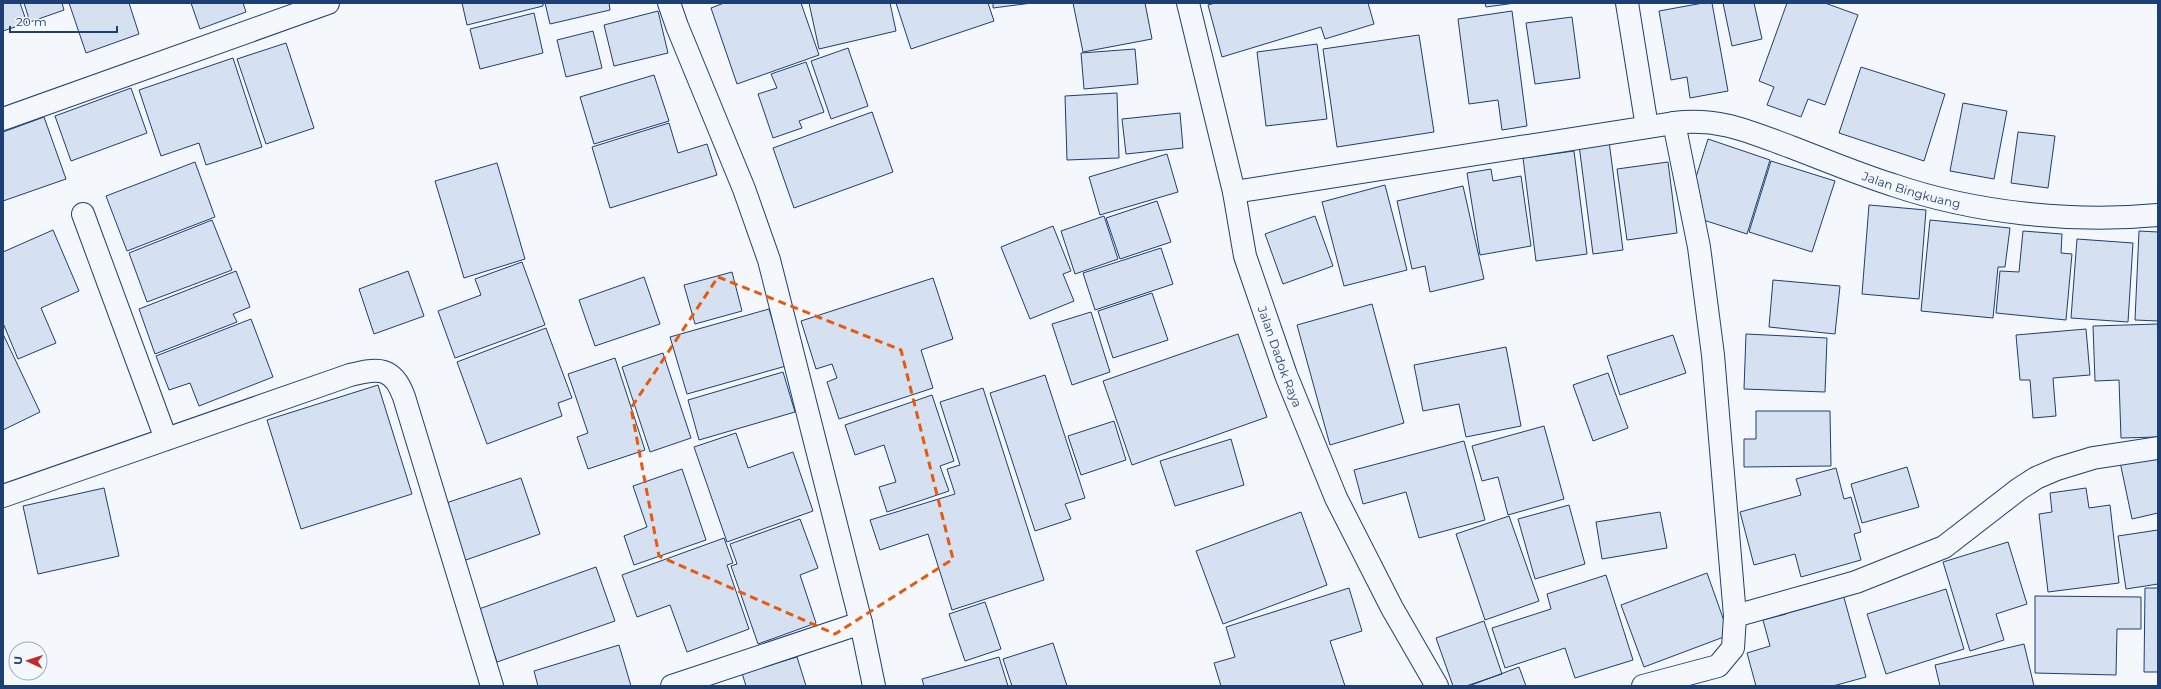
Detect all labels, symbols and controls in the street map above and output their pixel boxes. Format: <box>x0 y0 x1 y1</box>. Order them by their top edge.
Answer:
scale bar <box>10 8 117 34</box>
text: 20 m <box>16 14 47 29</box>
street label: Jalan Bingkuang <box>1859 167 1962 211</box>
street label: Jalan Dadok Raya <box>1255 303 1306 409</box>
north arrow <box>8 641 48 681</box>
text: U <box>11 656 25 665</box>

